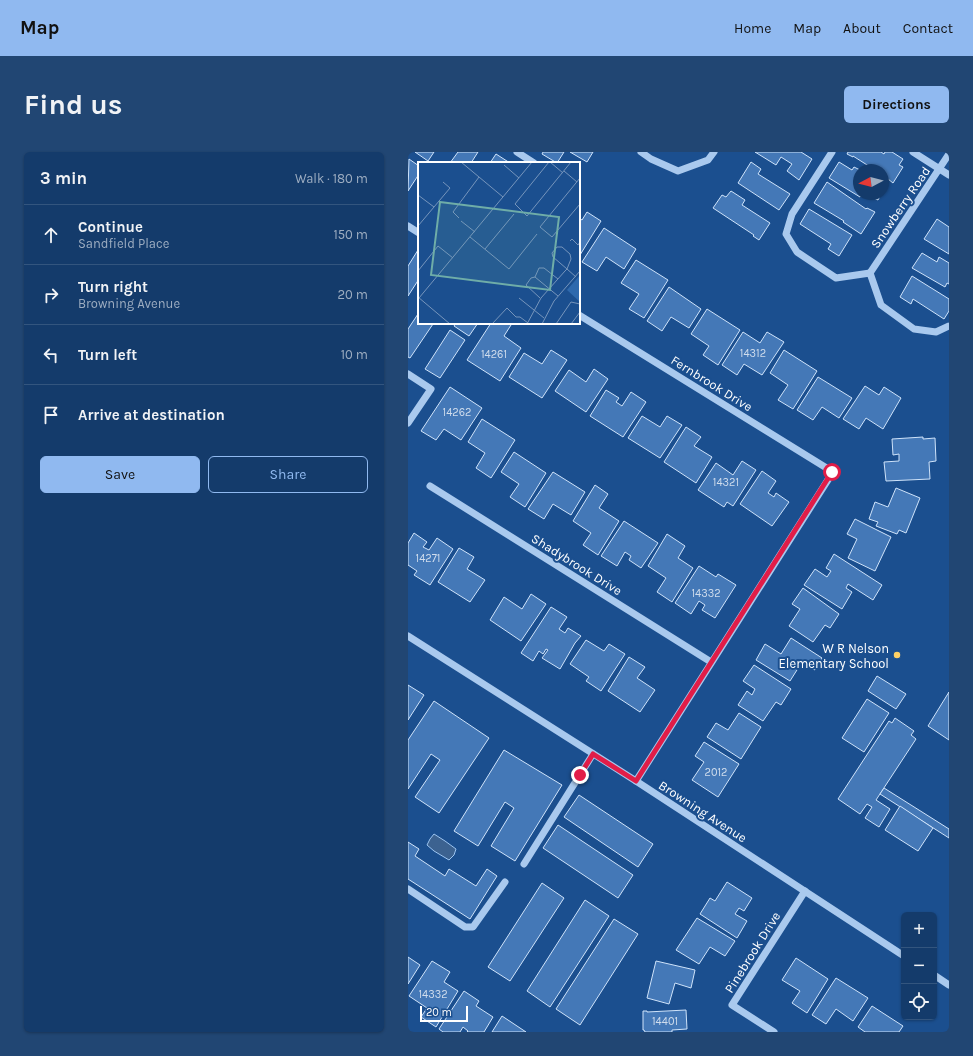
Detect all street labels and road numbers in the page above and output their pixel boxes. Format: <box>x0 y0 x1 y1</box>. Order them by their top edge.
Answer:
street label: Snowberry Road <box>868 164 933 251</box>
street label: Fernbrook Drive <box>668 352 755 415</box>
street label: Shadybrook Drive <box>529 531 625 599</box>
street label: Browning Avenue <box>656 777 750 846</box>
street label: Pinebrook Drive <box>721 909 784 996</box>

